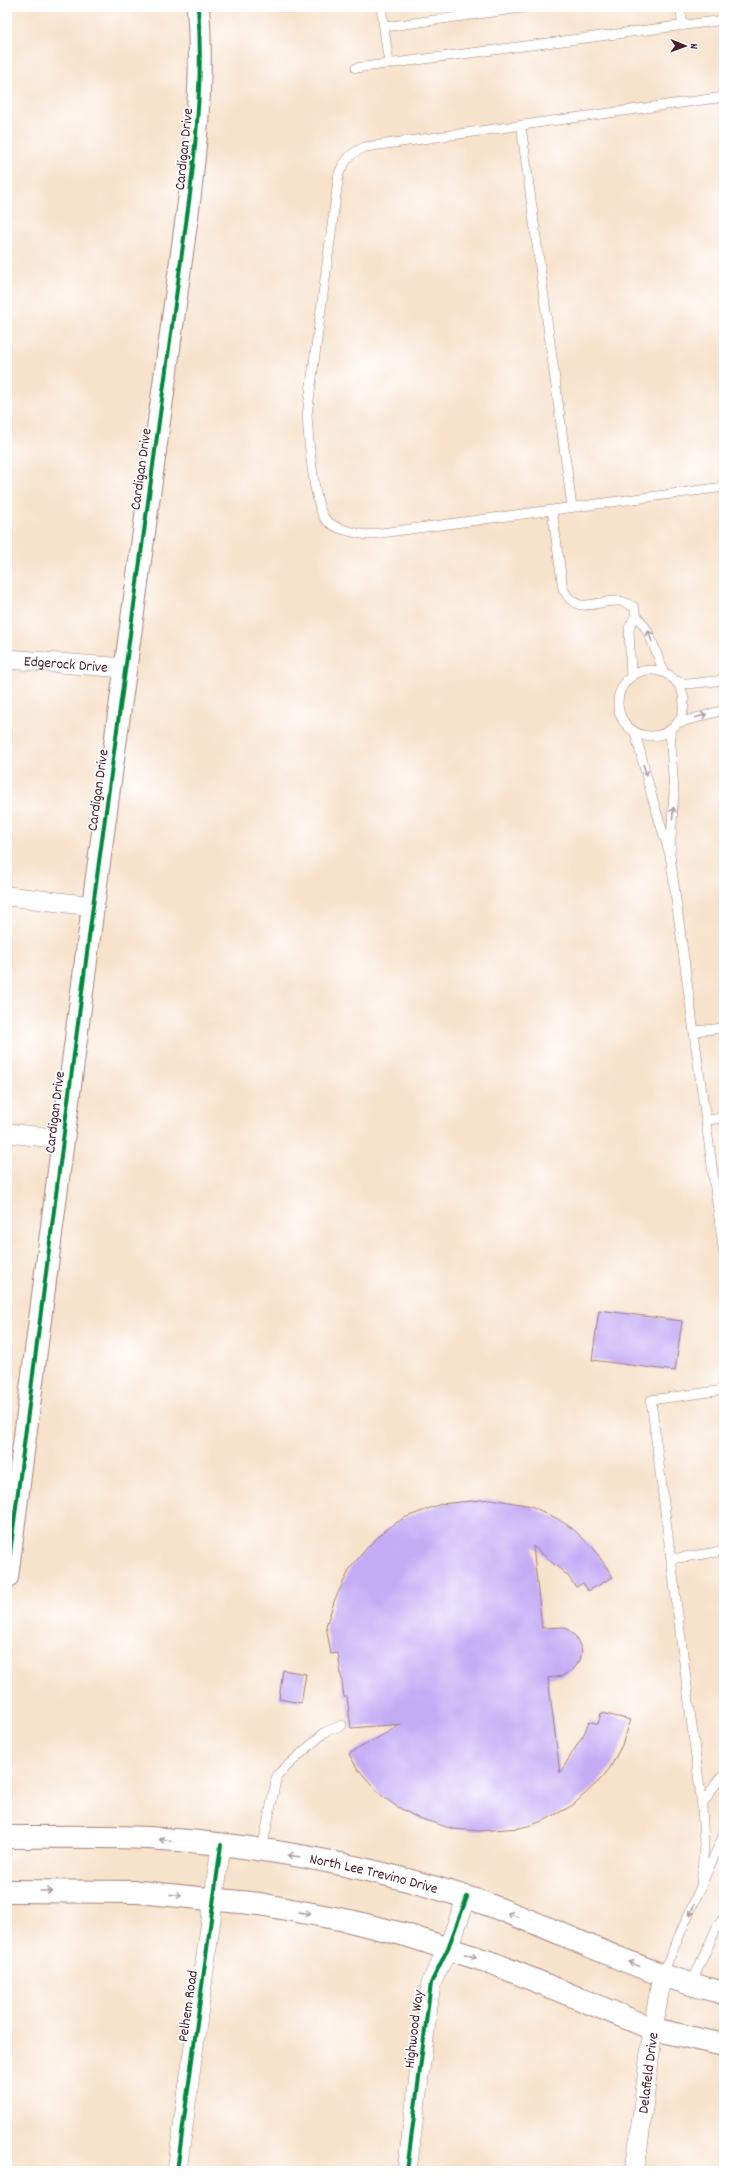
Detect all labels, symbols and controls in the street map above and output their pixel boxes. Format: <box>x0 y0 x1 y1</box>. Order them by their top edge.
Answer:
north arrow <box>665 26 705 66</box>
text: N <box>685 43 701 50</box>
street label: Cardigan Drive <box>170 107 200 191</box>
street label: Cardigan Drive <box>125 426 159 512</box>
one-way arrow <box>646 630 654 642</box>
street label: Edgerock Drive <box>23 651 109 680</box>
one-way arrow <box>694 712 706 720</box>
street label: Cardigan Drive <box>82 747 116 833</box>
one-way arrow <box>642 763 649 776</box>
one-way arrow <box>669 807 676 820</box>
street label: Cardigan Drive <box>40 1069 72 1155</box>
one-way arrow <box>159 1836 172 1843</box>
street label: North Lee Trevino Drive <box>307 1849 441 1901</box>
one-way arrow <box>287 1852 300 1860</box>
one-way arrow <box>39 1887 52 1895</box>
one-way arrow <box>169 1891 182 1899</box>
one-way arrow <box>687 1904 695 1916</box>
one-way arrow <box>298 1909 311 1917</box>
one-way arrow <box>508 1910 520 1918</box>
one-way arrow <box>464 1952 476 1960</box>
one-way arrow <box>628 1959 640 1967</box>
street label: Pelhem Road <box>173 1969 205 2044</box>
street label: Highwood Way <box>399 1988 431 2070</box>
street label: Delafield Drive <box>633 2031 666 2115</box>

